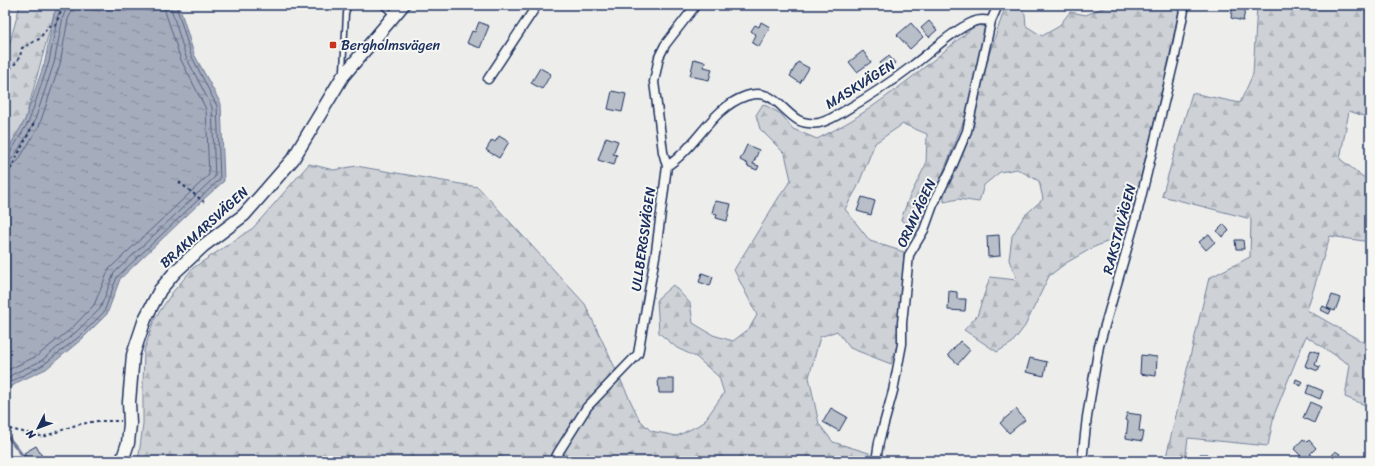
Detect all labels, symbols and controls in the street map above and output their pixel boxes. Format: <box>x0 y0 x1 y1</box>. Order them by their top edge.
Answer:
place label: Bergholmsvägen <box>341 33 441 58</box>
marker: Bergholmsvägen <box>328 40 338 50</box>
street label: MASKVÄGEN <box>820 53 901 116</box>
street label: ORMVÄGEN <box>890 175 943 252</box>
street label: BRAKMARSVÄGEN <box>154 180 255 275</box>
street label: RAKSTAVÄGEN <box>1095 181 1144 277</box>
street label: ULLBERGSVÄGEN <box>624 185 663 293</box>
north arrow <box>18 408 58 448</box>
text: N <box>21 425 41 444</box>

